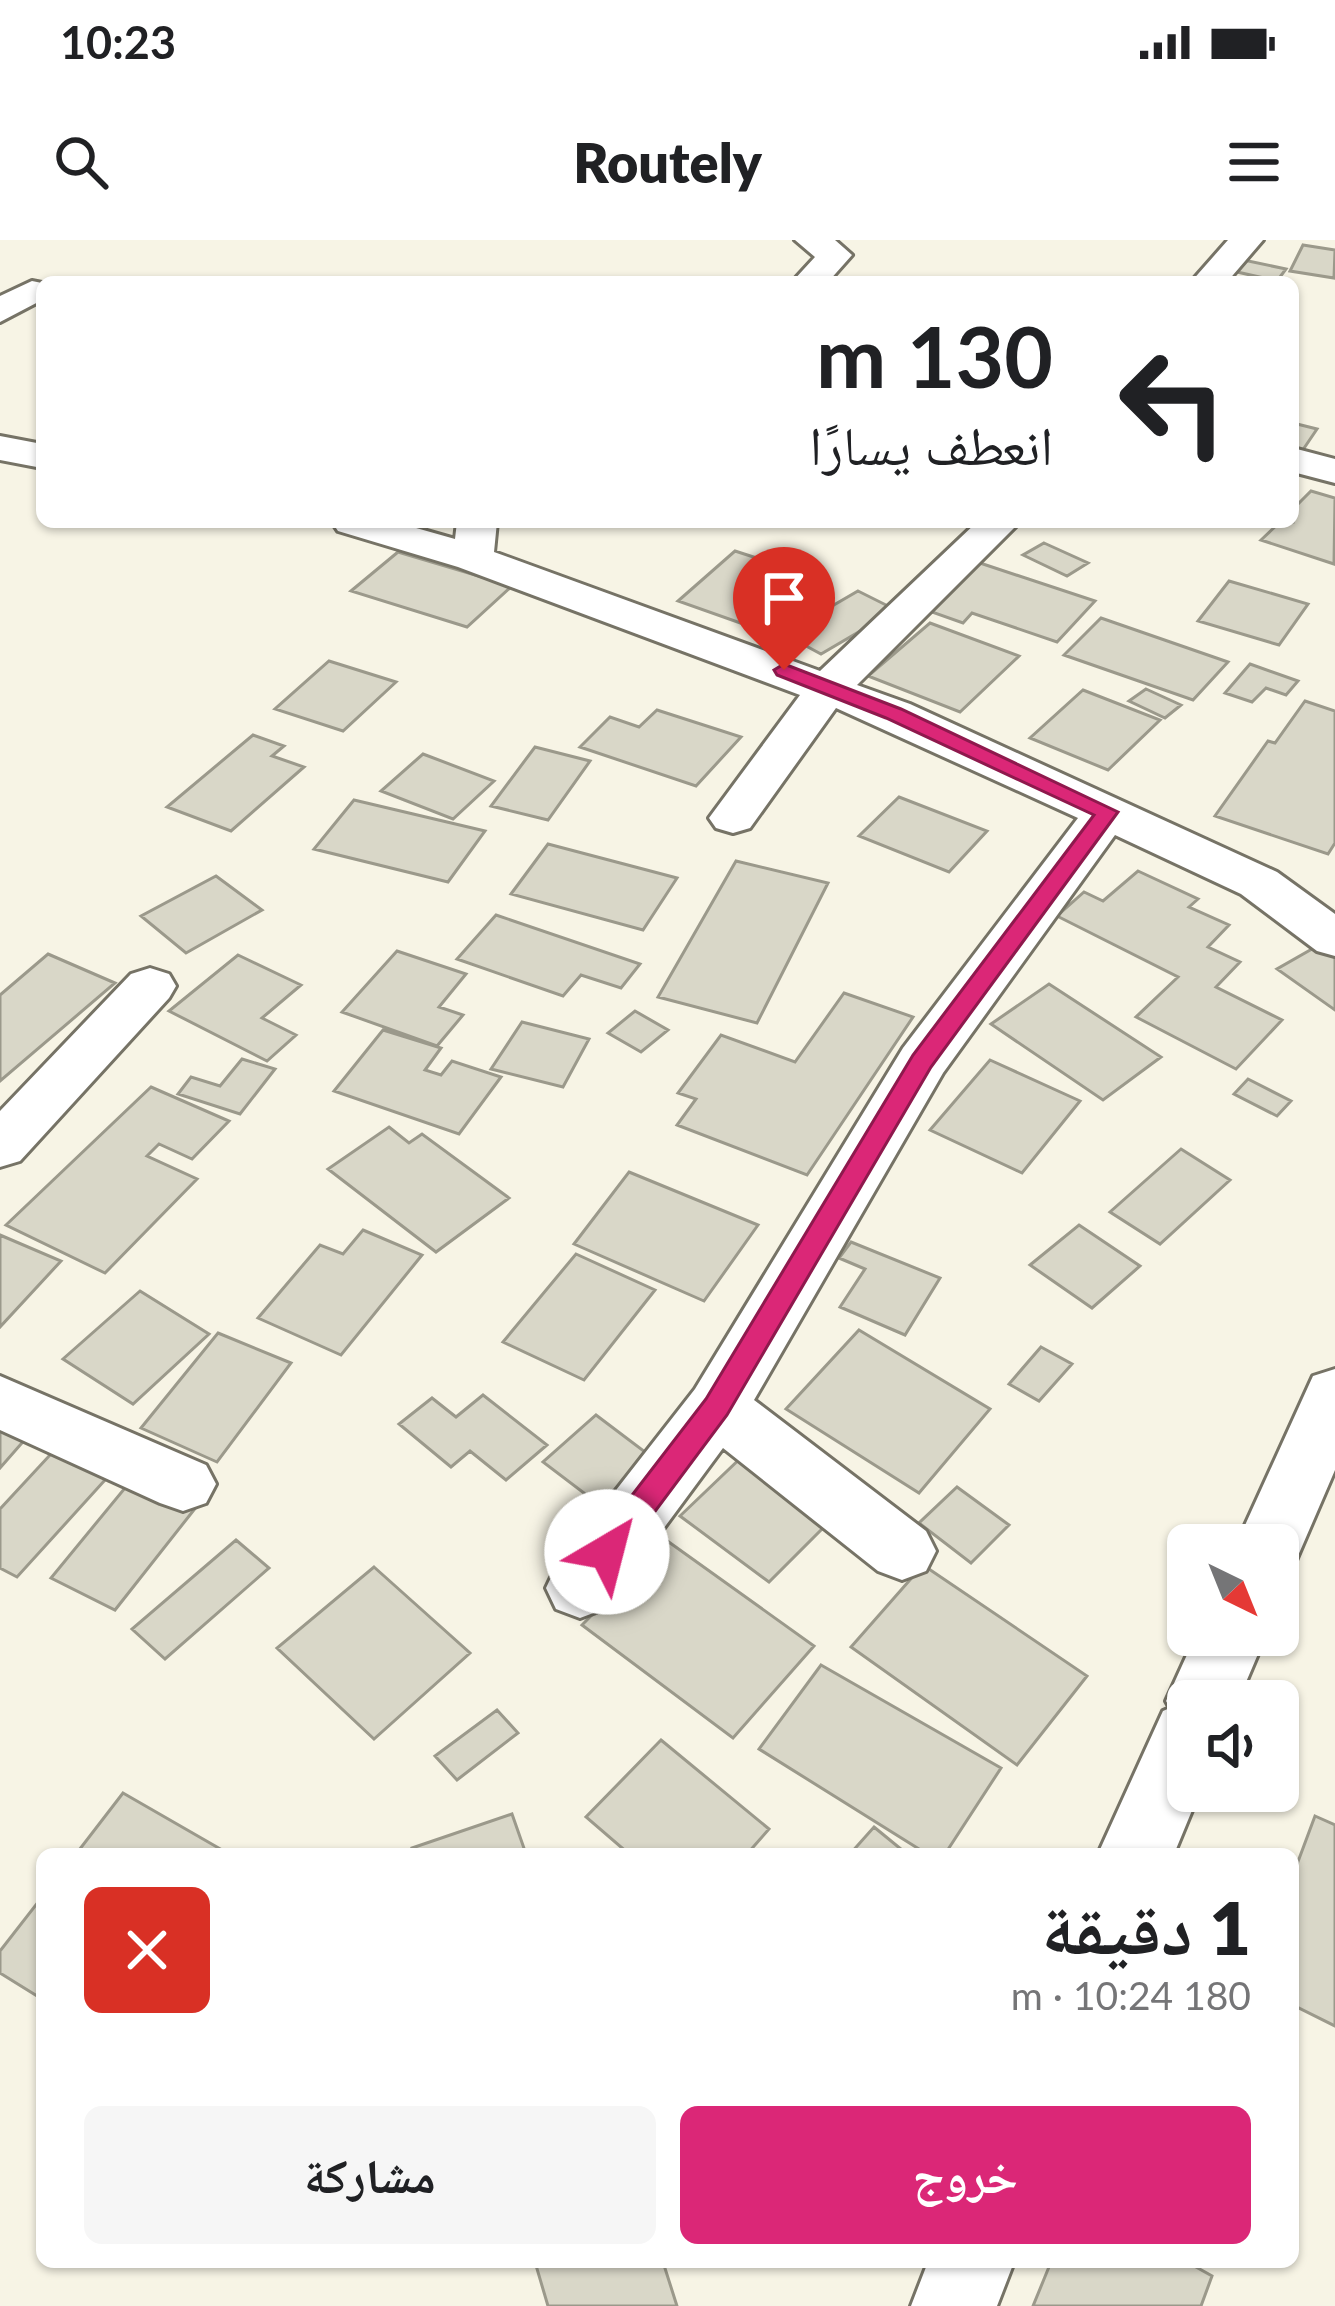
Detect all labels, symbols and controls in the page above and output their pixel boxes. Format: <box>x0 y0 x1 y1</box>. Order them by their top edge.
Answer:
text: 10:23 <box>60 15 176 69</box>
icon: search <box>48 129 114 195</box>
icon: menu <box>1221 129 1287 195</box>
text: Routely <box>573 130 762 195</box>
text: 130 m <box>816 305 1053 406</box>
icon: left <box>1095 324 1251 480</box>
text: انعطف يسارًا <box>809 412 1053 477</box>
pin <box>733 547 835 670</box>
icon: arrive <box>751 565 817 631</box>
position arrow <box>544 1489 670 1615</box>
north arrow <box>1167 1524 1299 1656</box>
map controls <box>1167 1524 1299 1812</box>
button: sound <box>1167 1680 1299 1812</box>
text: 1 دقيقة <box>1041 1884 1251 1970</box>
button: close <box>84 1887 210 2013</box>
text: 180 m · 10:24 <box>1011 1972 1251 2018</box>
button: مشاركة <box>84 2106 656 2244</box>
button: خروج <box>680 2106 1251 2244</box>

